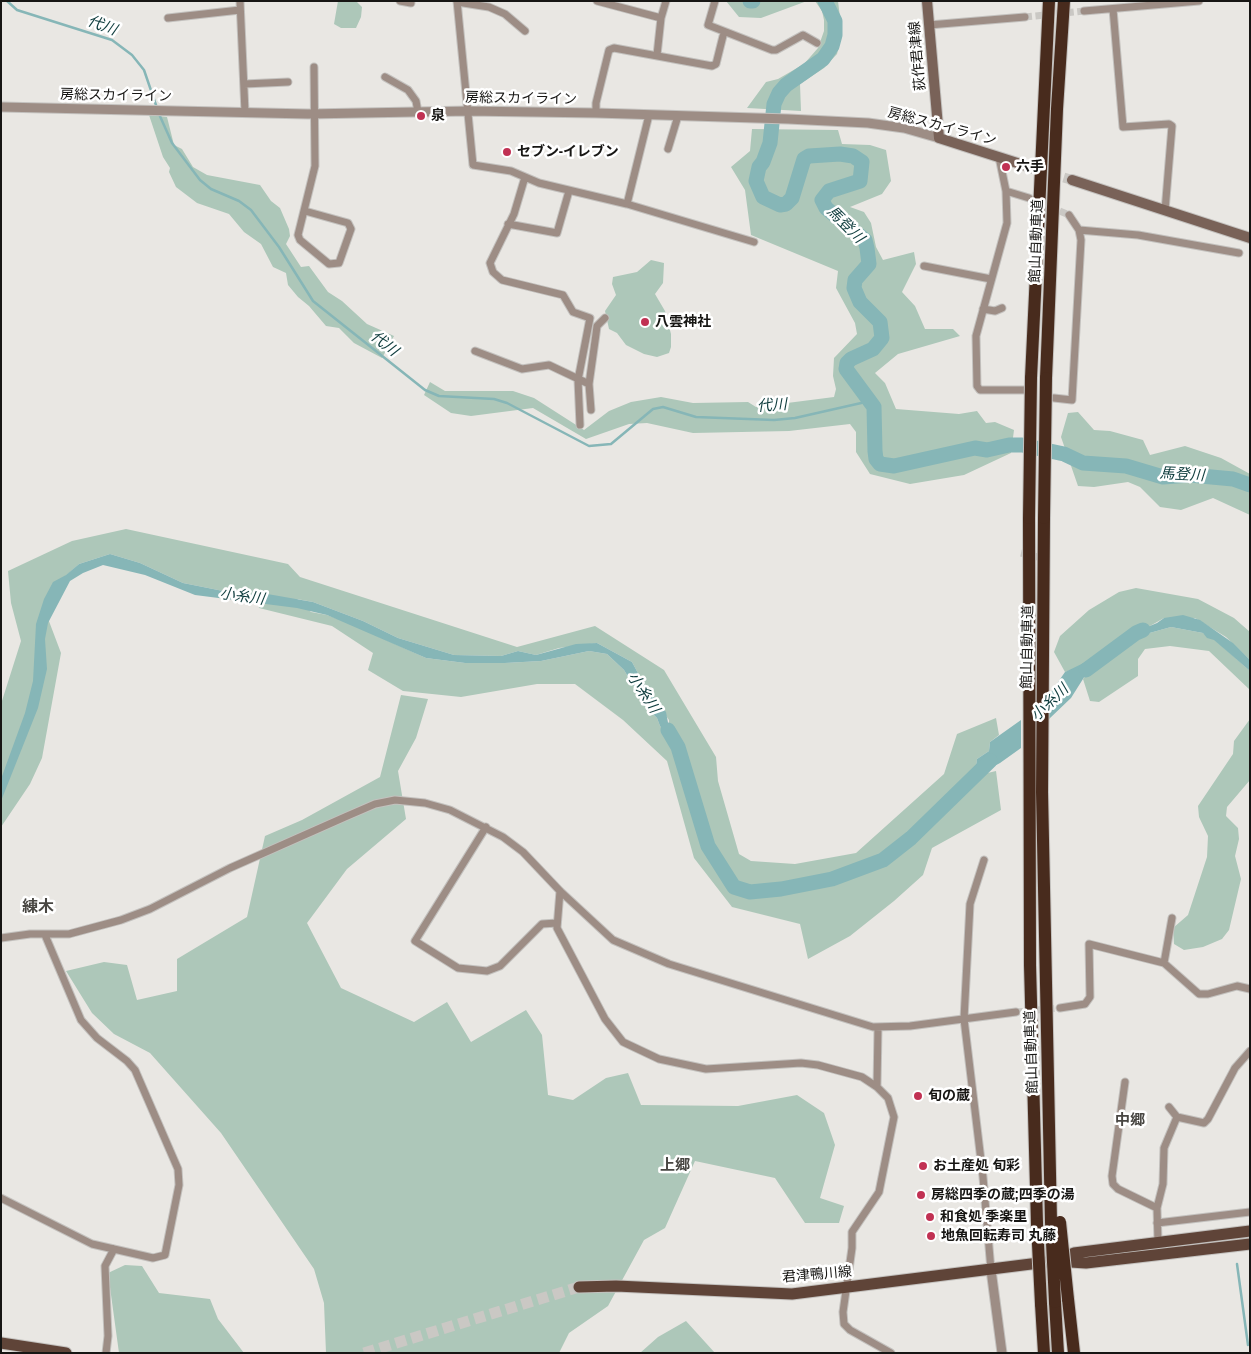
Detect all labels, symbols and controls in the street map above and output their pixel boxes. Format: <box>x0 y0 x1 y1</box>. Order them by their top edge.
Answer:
water label: 代川 <box>85 12 119 40</box>
street label: 荻作君津線 <box>907 20 929 92</box>
street label: 房総スカイライン <box>60 87 172 105</box>
street label: 房総スカイライン <box>465 90 577 108</box>
street label: 房総スカイライン <box>886 104 998 150</box>
place label: 泉 <box>431 108 445 124</box>
marker: 泉 <box>415 110 427 122</box>
place label: セブン-イレブン <box>517 144 619 160</box>
marker: セブン-イレブン <box>501 146 513 158</box>
place label: 六手 <box>1016 159 1044 175</box>
marker: 六手 <box>1000 161 1012 173</box>
street label: 館山自動車道 <box>1027 199 1047 283</box>
water label: 馬登川 <box>823 203 867 247</box>
place label: 八雲神社 <box>655 314 711 330</box>
marker: 八雲神社 <box>639 316 651 328</box>
water label: 代川 <box>367 328 401 360</box>
water label: 代川 <box>756 396 788 416</box>
water label: 馬登川 <box>1159 465 1205 485</box>
water label: 小糸川 <box>218 585 266 609</box>
street label: 館山自動車道 <box>1019 605 1037 689</box>
water label: 小糸川 <box>623 669 663 717</box>
water label: 小糸川 <box>1028 681 1072 725</box>
district label: 練木 <box>22 898 54 918</box>
street label: 館山自動車道 <box>1022 1010 1042 1094</box>
place label: 旬の蔵 <box>928 1088 970 1104</box>
marker: 旬の蔵 <box>912 1090 924 1102</box>
district label: 中郷 <box>1115 1112 1145 1130</box>
district label: 上郷 <box>660 1157 690 1175</box>
place label: お土産処 旬彩 <box>933 1158 1020 1174</box>
marker: お土産処 旬彩 <box>917 1160 929 1172</box>
place label: 房総四季の蔵;四季の湯 <box>931 1187 1075 1203</box>
marker: 房総四季の蔵;四季の湯 <box>915 1189 927 1201</box>
place label: 和食処 季楽里 <box>940 1209 1027 1225</box>
marker: 和食処 季楽里 <box>924 1211 936 1223</box>
place label: 地魚回転寿司 丸藤 <box>941 1228 1056 1244</box>
marker: 地魚回転寿司 丸藤 <box>925 1230 937 1242</box>
street label: 君津鴨川線 <box>781 1264 853 1286</box>

